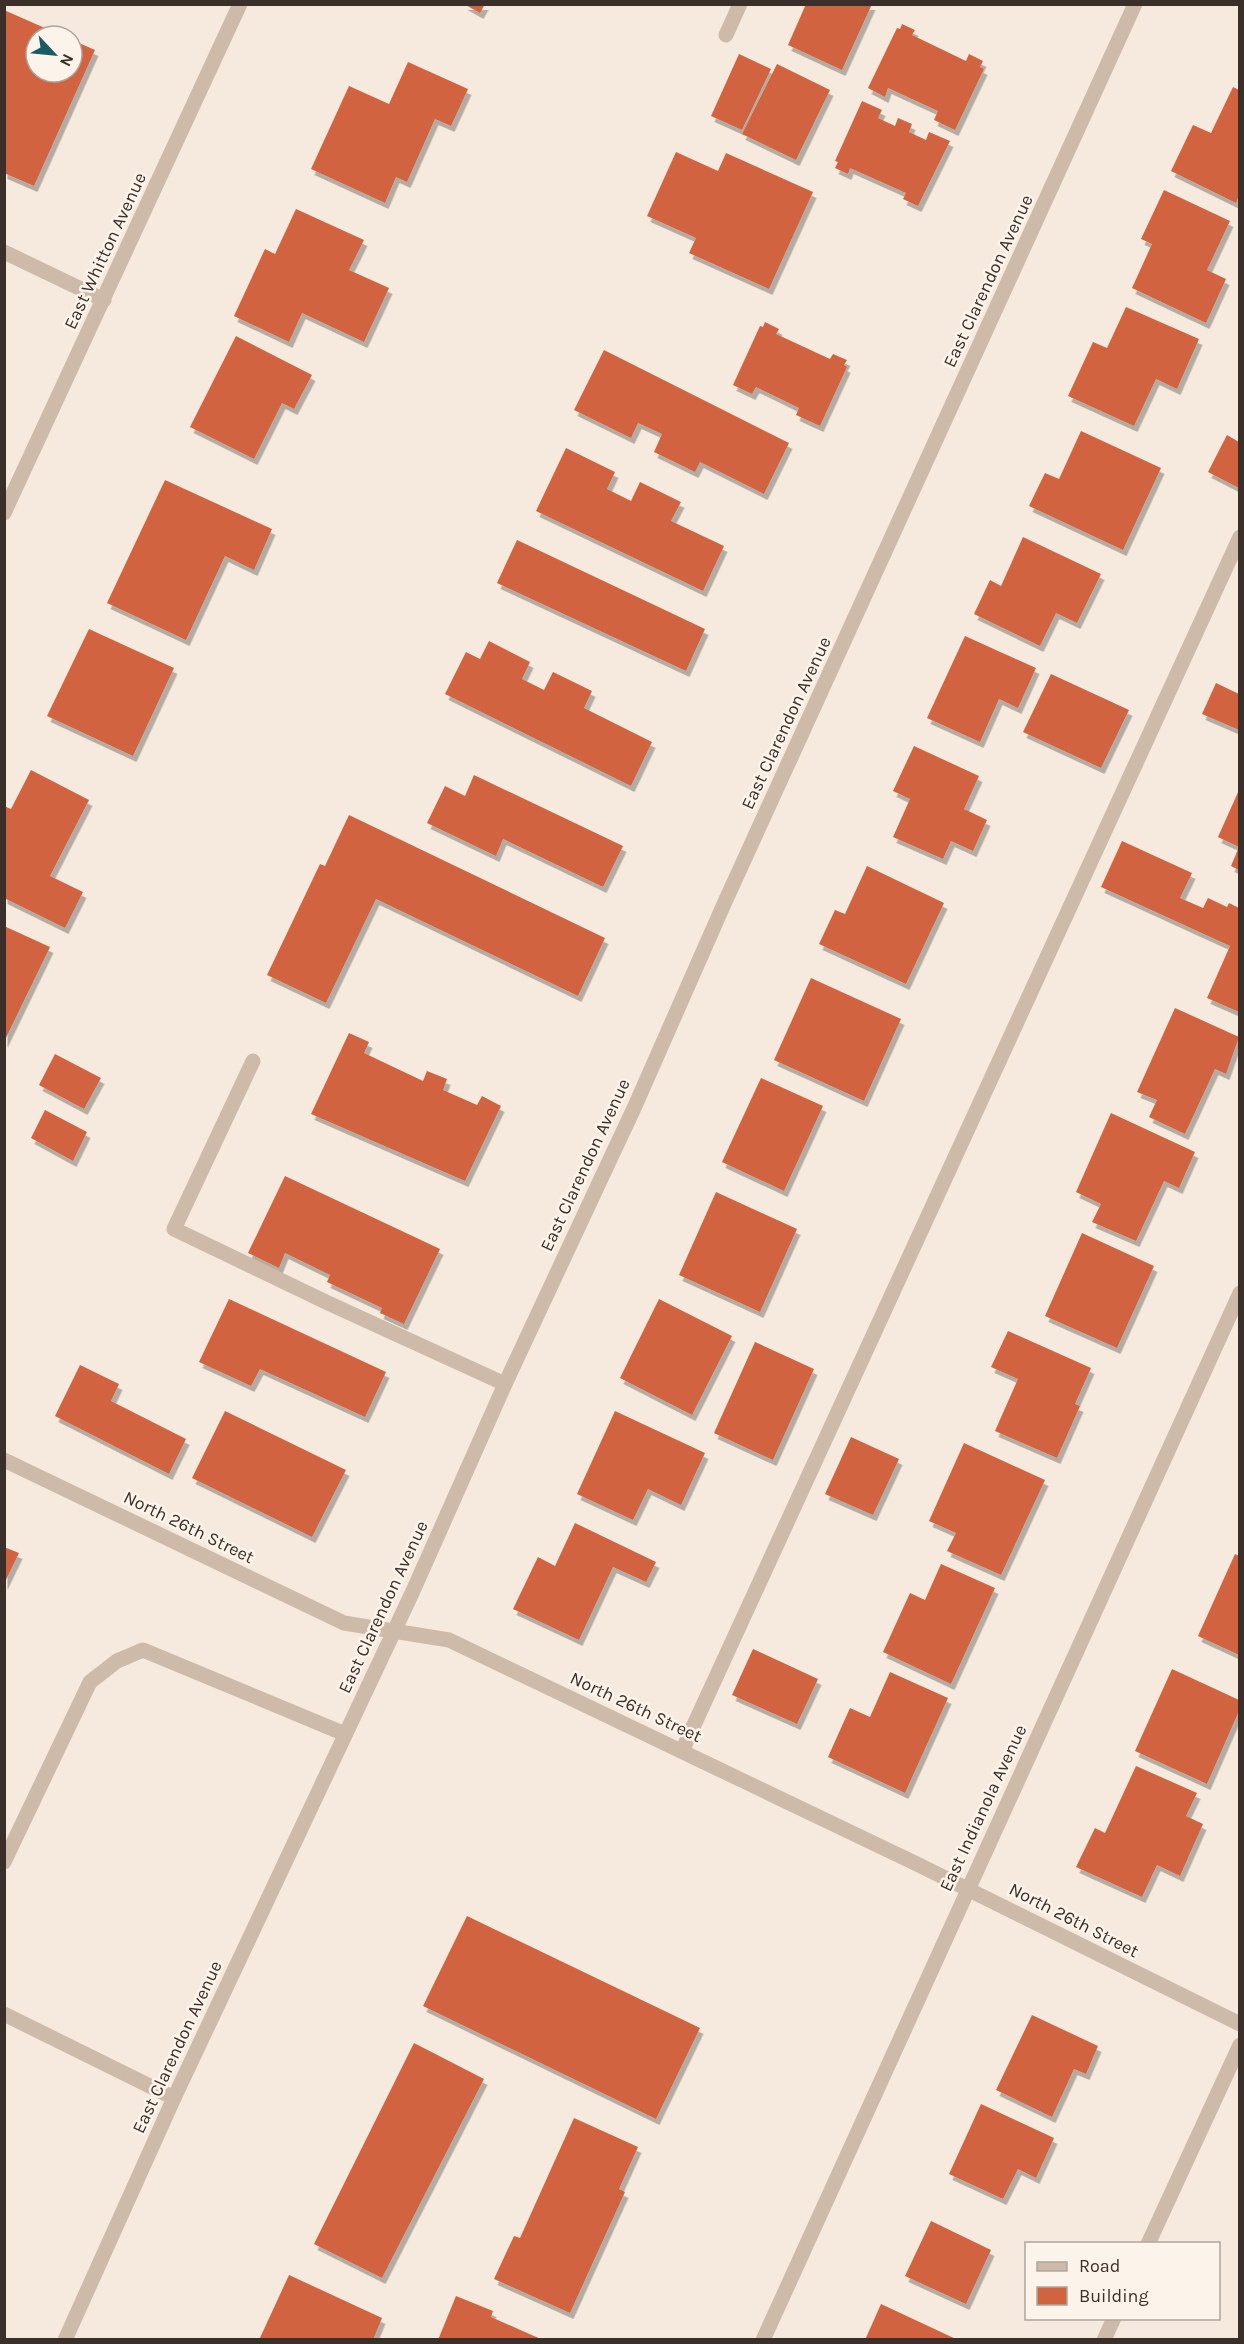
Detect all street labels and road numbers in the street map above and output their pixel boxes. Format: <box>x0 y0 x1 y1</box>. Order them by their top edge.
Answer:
street label: East Whitton Avenue <box>59 169 151 333</box>
street label: East Clarendon Avenue <box>938 191 1038 371</box>
street label: East Clarendon Avenue <box>736 633 836 813</box>
street label: East Clarendon Avenue <box>535 1075 635 1255</box>
street label: North 26th Street <box>120 1486 258 1568</box>
street label: East Clarendon Avenue <box>333 1517 433 1697</box>
street label: North 26th Street <box>567 1667 705 1747</box>
street label: East Indianola Avenue <box>935 1721 1031 1895</box>
street label: North 26th Street <box>1005 1878 1143 1962</box>
street label: East Clarendon Avenue <box>127 1957 227 2137</box>

